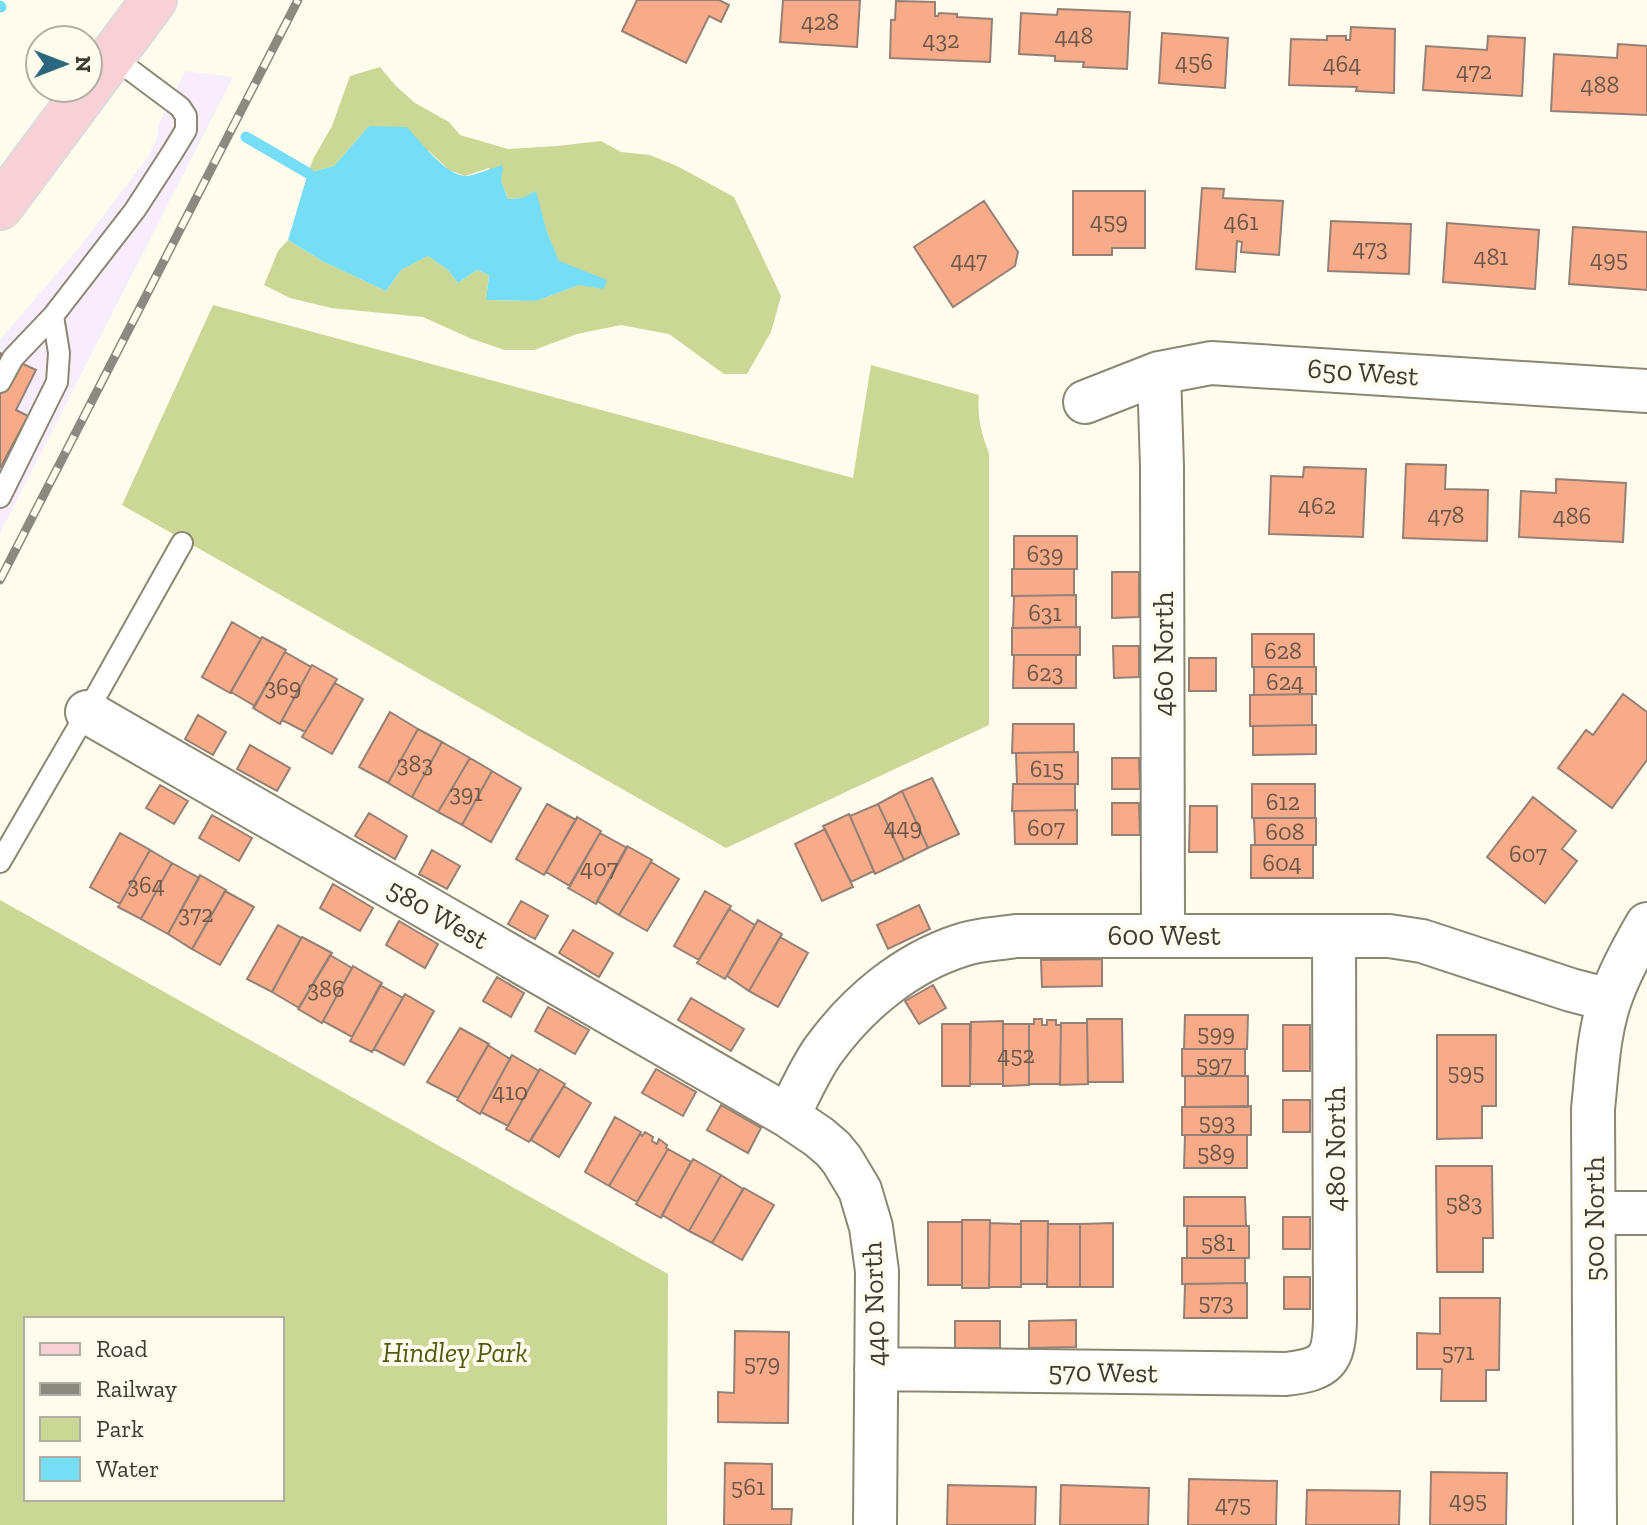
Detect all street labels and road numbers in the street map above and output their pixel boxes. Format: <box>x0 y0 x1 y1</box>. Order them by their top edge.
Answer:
street label: 650 West <box>1306 352 1420 392</box>
street label: 460 North <box>1147 591 1180 716</box>
street label: 580 West <box>381 872 495 957</box>
street label: 600 West <box>1107 919 1221 952</box>
street label: 480 North <box>1319 1086 1352 1211</box>
street label: 500 North <box>1578 1156 1611 1282</box>
street label: 440 North <box>855 1241 893 1367</box>
street label: 570 West <box>1048 1355 1159 1389</box>

